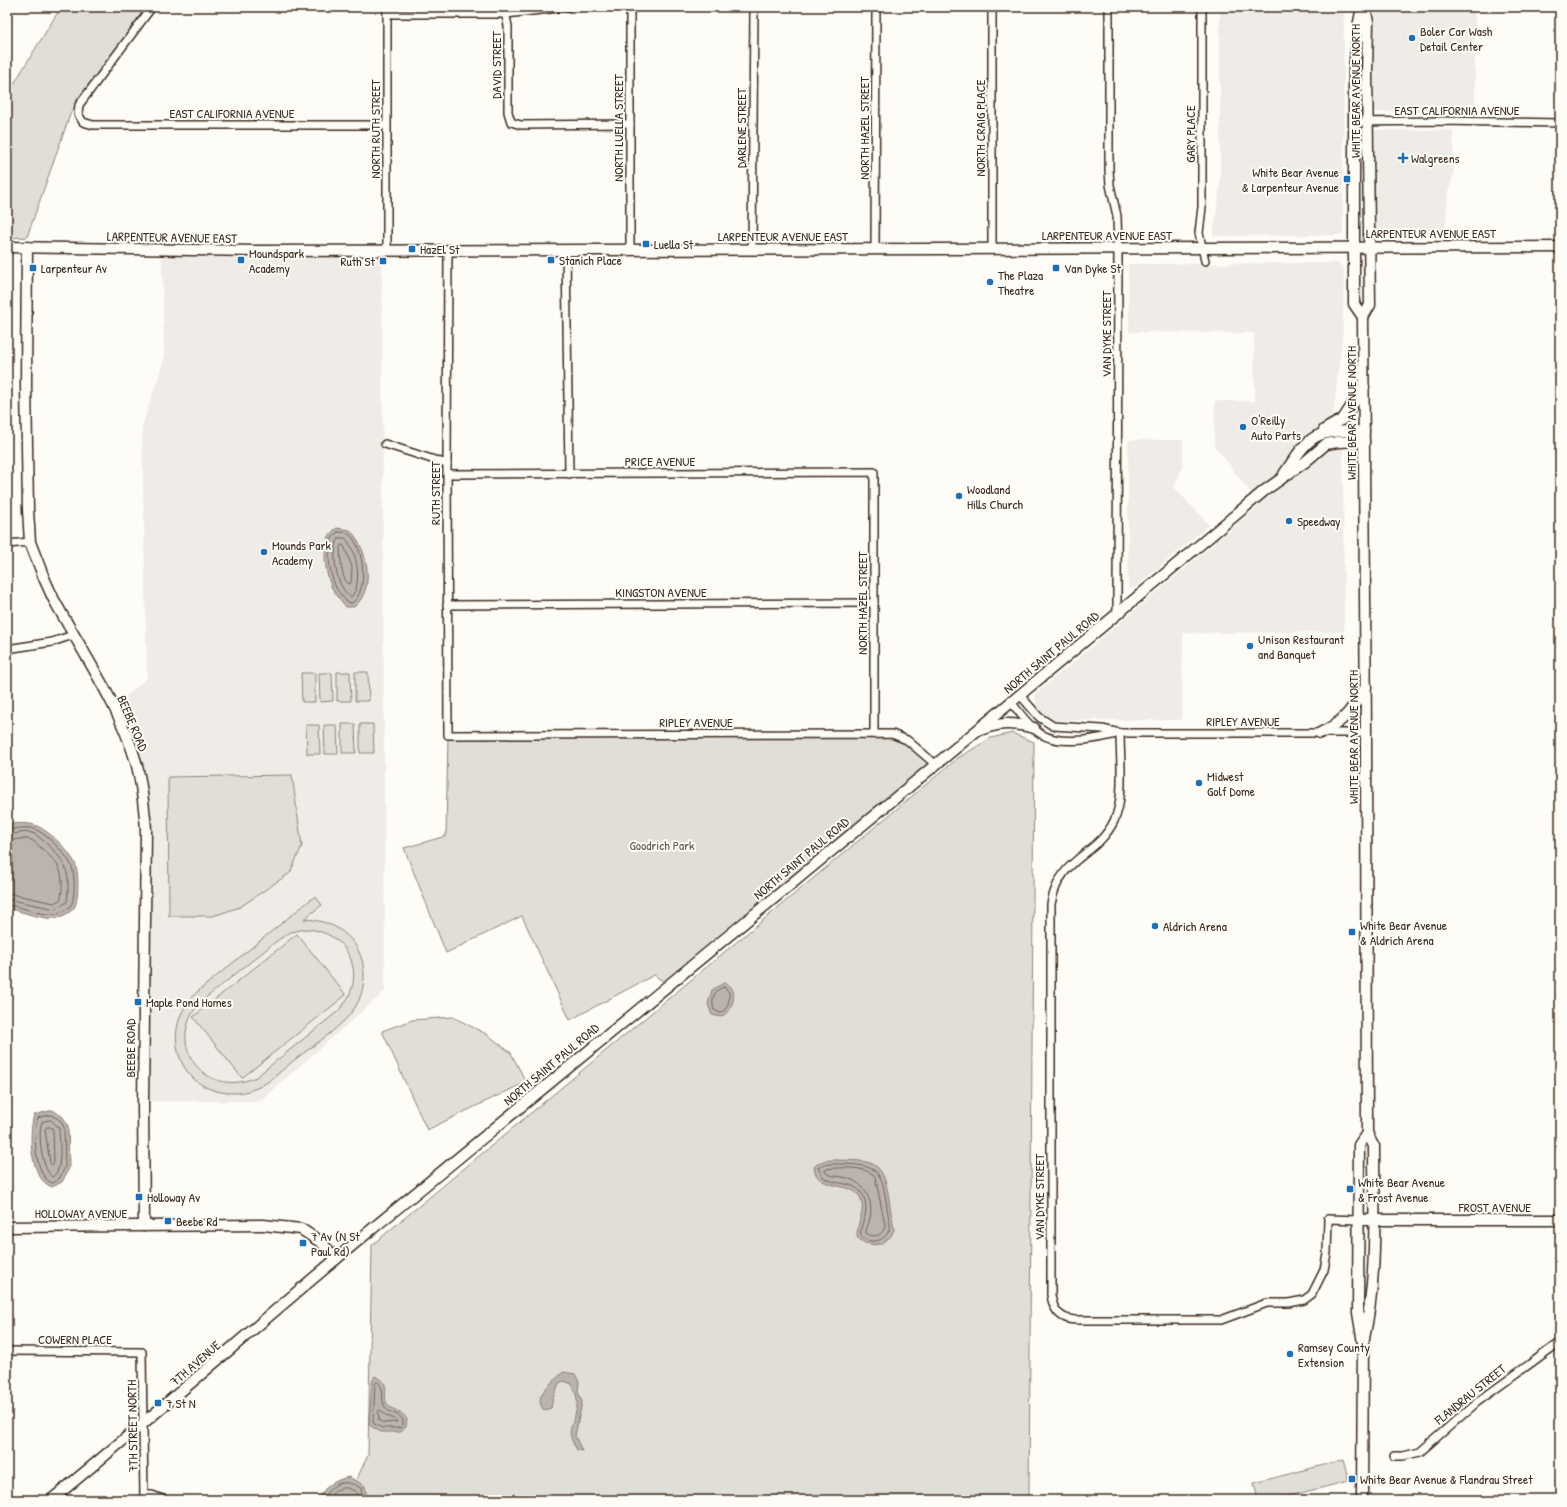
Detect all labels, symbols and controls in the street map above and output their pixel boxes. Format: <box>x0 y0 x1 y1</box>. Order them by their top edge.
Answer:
place label: Boler Car Wash Detail Center <box>1420 22 1493 55</box>
street label: WHITE BEAR AVENUE NORTH <box>1346 24 1364 158</box>
street label: DAVID STREET <box>487 30 505 99</box>
marker: Boler Car Wash Detail Center <box>1407 33 1417 43</box>
street label: NORTH LUELLA STREET <box>609 73 627 182</box>
street label: NORTH HAZEL STREET <box>855 75 873 180</box>
street label: NORTH RUTH STREET <box>366 79 384 178</box>
street label: NORTH CRAIG PLACE <box>971 79 989 177</box>
street label: DARLENE STREET <box>732 87 750 168</box>
street label: EAST CALIFORNIA AVENUE <box>1394 101 1520 119</box>
street label: EAST CALIFORNIA AVENUE <box>169 104 295 122</box>
street label: GARY PLACE <box>1181 105 1199 163</box>
place label: Walgreens <box>1411 149 1460 167</box>
marker: Walgreens <box>1398 153 1408 163</box>
place label: White Bear Avenue & Larpenteur Avenue <box>1242 163 1339 196</box>
marker: White Bear Avenue & Larpenteur Avenue <box>1342 174 1352 184</box>
street label: LARPENTEUR AVENUE EAST <box>1366 224 1497 242</box>
street label: LARPENTEUR AVENUE EAST <box>1042 226 1173 244</box>
street label: LARPENTEUR AVENUE EAST <box>107 227 238 247</box>
street label: LARPENTEUR AVENUE EAST <box>718 227 849 245</box>
place label: Luella St <box>654 235 694 253</box>
marker: Luella St <box>641 239 651 249</box>
place label: HazEl St <box>420 240 460 258</box>
place label: Moundspark Academy <box>249 244 305 277</box>
marker: HazEl St <box>407 244 417 254</box>
place label: Stanich Place <box>559 251 622 269</box>
place label: Ruth St <box>341 252 376 270</box>
marker: Moundspark Academy <box>236 255 246 265</box>
marker: Stanich Place <box>546 255 556 265</box>
marker: Ruth St <box>378 256 388 266</box>
place label: Larpenteur Av <box>41 259 108 277</box>
place label: Van Dyke St <box>1064 259 1121 277</box>
marker: Larpenteur Av <box>28 263 38 273</box>
marker: Van Dyke St <box>1051 263 1061 273</box>
place label: The Plaza Theatre <box>998 266 1043 299</box>
marker: The Plaza Theatre <box>985 277 995 287</box>
street label: VAN DYKE STREET <box>1097 290 1115 377</box>
street label: WHITE BEAR AVENUE NORTH <box>1342 346 1360 480</box>
place label: O'Reilly Auto Parts <box>1251 411 1301 444</box>
marker: O'Reilly Auto Parts <box>1238 422 1248 432</box>
street label: PRICE AVENUE <box>625 452 695 470</box>
street label: RUTH STREET <box>426 460 444 525</box>
place label: Woodland Hills Church <box>967 480 1023 513</box>
marker: Woodland Hills Church <box>954 491 964 501</box>
place label: Speedway <box>1297 512 1341 530</box>
marker: Speedway <box>1284 516 1294 526</box>
place label: Mounds Park Academy <box>272 536 331 569</box>
marker: Mounds Park Academy <box>259 547 269 557</box>
street label: NORTH HAZEL STREET <box>853 550 871 655</box>
street label: KINGSTON AVENUE <box>615 583 707 601</box>
street label: NORTH SAINT PAUL ROAD <box>999 606 1103 697</box>
place label: Unison Restaurant and Banquet <box>1258 630 1345 663</box>
marker: Unison Restaurant and Banquet <box>1245 641 1255 651</box>
street label: WHITE BEAR AVENUE NORTH <box>1344 670 1362 804</box>
street label: BEEBE ROAD <box>113 692 153 754</box>
street label: RIPLEY AVENUE <box>1206 712 1280 730</box>
street label: RIPLEY AVENUE <box>659 713 733 731</box>
place label: Midwest Golf Dome <box>1207 767 1255 800</box>
marker: Midwest Golf Dome <box>1194 778 1204 788</box>
street label: NORTH SAINT PAUL ROAD <box>749 812 853 903</box>
park label: Goodrich Park <box>630 836 695 854</box>
place label: White Bear Avenue & Aldrich Arena <box>1360 916 1447 949</box>
place label: Aldrich Arena <box>1163 917 1227 935</box>
marker: Aldrich Arena <box>1150 921 1160 931</box>
marker: White Bear Avenue & Aldrich Arena <box>1347 927 1357 937</box>
place label: Maple Pond Homes <box>146 993 232 1011</box>
marker: Maple Pond Homes <box>133 997 143 1007</box>
street label: BEEBE ROAD <box>121 1018 139 1078</box>
street label: NORTH SAINT PAUL ROAD <box>499 1018 603 1109</box>
street label: VAN DYKE STREET <box>1030 1153 1048 1240</box>
place label: White Bear Avenue & Frost Avenue <box>1358 1173 1445 1206</box>
marker: White Bear Avenue & Frost Avenue <box>1345 1184 1355 1194</box>
place label: Holloway Av <box>147 1188 201 1206</box>
marker: Holloway Av <box>134 1192 144 1202</box>
street label: FROST AVENUE <box>1458 1198 1531 1216</box>
street label: HOLLOWAY AVENUE <box>35 1204 128 1222</box>
place label: Beebe Rd <box>176 1212 217 1230</box>
marker: Beebe Rd <box>163 1216 173 1226</box>
place label: 7 Av (N St Paul Rd) <box>311 1227 360 1260</box>
marker: 7 Av (N St Paul Rd) <box>298 1238 308 1248</box>
street label: COWERN PLACE <box>38 1330 112 1348</box>
street label: 7TH AVENUE <box>166 1336 224 1390</box>
place label: Ramsey County Extension <box>1298 1338 1370 1371</box>
marker: Ramsey County Extension <box>1285 1349 1295 1359</box>
street label: FLANDRAU STREET <box>1430 1359 1510 1429</box>
street label: 7TH STREET NORTH <box>122 1380 142 1472</box>
place label: 7 St N <box>166 1394 196 1412</box>
marker: 7 St N <box>153 1398 163 1408</box>
place label: White Bear Avenue & Flandrau Street <box>1360 1470 1533 1488</box>
marker: White Bear Avenue & Flandrau Street <box>1347 1474 1357 1484</box>

